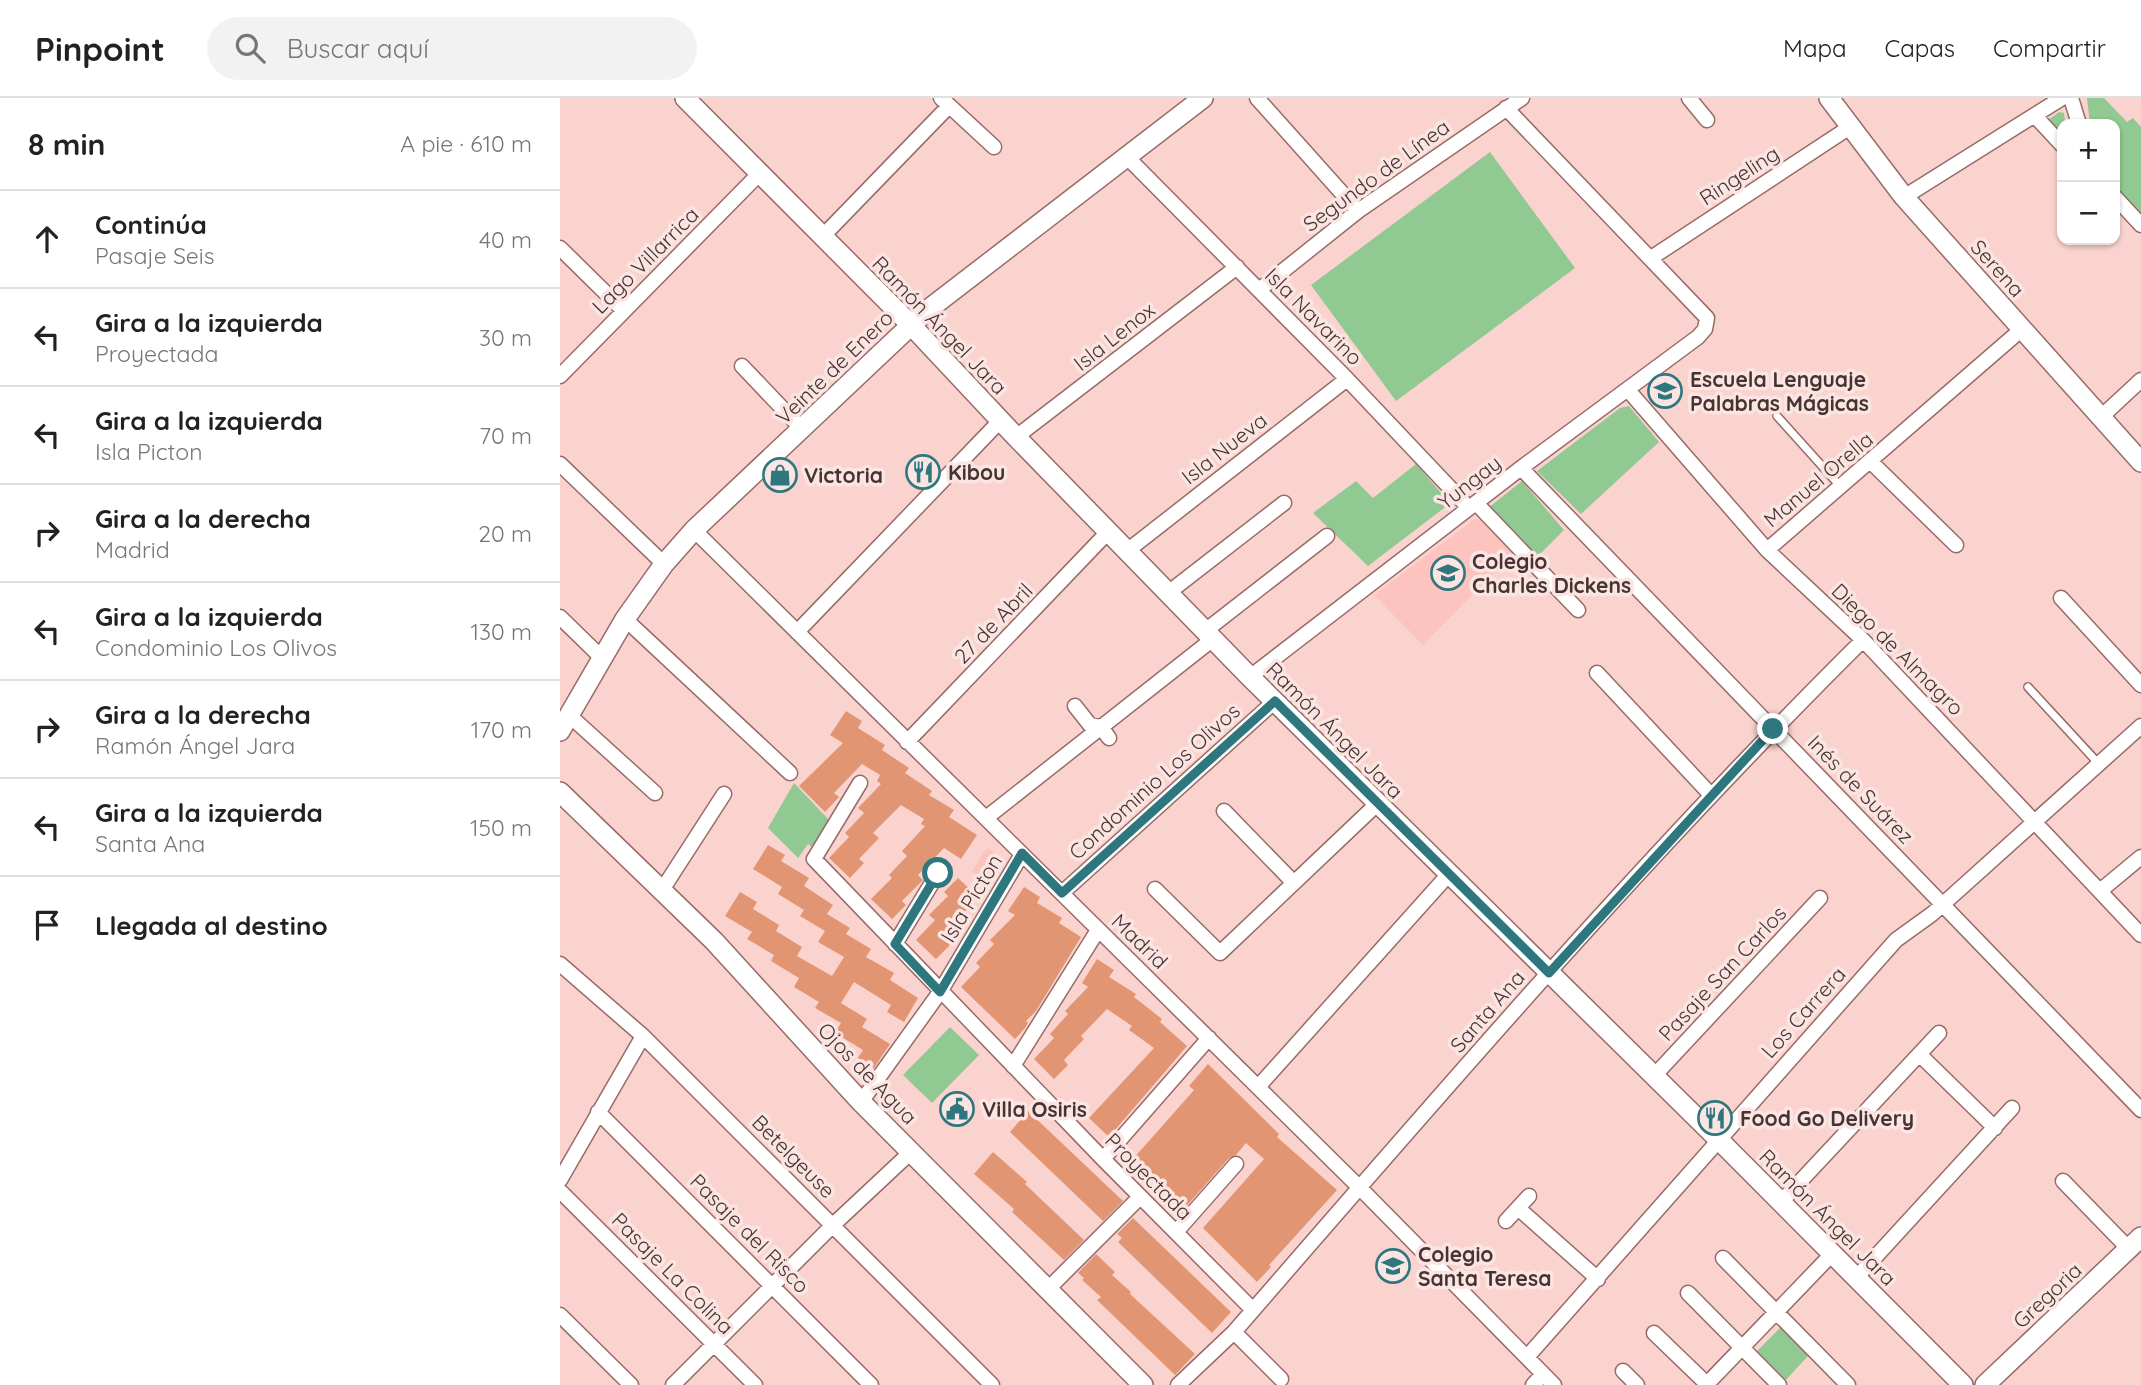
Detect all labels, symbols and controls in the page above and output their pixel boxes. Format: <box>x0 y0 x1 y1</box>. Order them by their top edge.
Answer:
search box <box>207 17 697 80</box>
text: Pinpoint <box>35 28 165 69</box>
icon: search <box>231 29 269 67</box>
text: Buscar aquí <box>287 32 429 65</box>
text: Mapa <box>1783 33 1847 63</box>
text: Capas <box>1885 33 1955 63</box>
text: Compartir <box>1993 33 2106 63</box>
street label: Segundo de Línea <box>1298 113 1454 237</box>
map controls <box>2057 119 2120 245</box>
button: + <box>2057 119 2120 182</box>
text: 8 min <box>28 125 105 163</box>
text: A pie · 610 m <box>400 129 532 158</box>
street label: Ringeling <box>1694 140 1784 210</box>
button: − <box>2057 182 2120 245</box>
street label: Lago Villarrica <box>586 201 704 319</box>
text: Continúa <box>95 208 207 241</box>
icon: ahead <box>28 220 66 258</box>
text: 40 m <box>479 225 532 254</box>
street label: Serena <box>1966 234 2030 302</box>
text: Pasaje Seis <box>95 241 215 270</box>
street label: Ramón Ángel Jara <box>867 250 1013 400</box>
street label: Isla Navarino <box>1260 262 1368 370</box>
street label: Isla Lenox <box>1068 296 1160 376</box>
street label: Veinte de Enero <box>770 304 898 430</box>
text: Gira a la izquierda <box>95 306 323 339</box>
icon: left <box>28 318 66 356</box>
text: 30 m <box>479 323 532 352</box>
text: Proyectada <box>95 339 218 368</box>
place label: Escuela Lenguaje Palabras Mágicas <box>1690 366 1869 416</box>
school or university icon: Escuela Lenguaje Palabras Mágicas <box>1646 372 1684 410</box>
text: Gira a la izquierda <box>95 404 323 437</box>
street label: Isla Nueva <box>1176 407 1272 489</box>
icon: left <box>28 416 66 454</box>
text: 70 m <box>479 421 532 450</box>
street label: Manuel Orella <box>1758 426 1878 532</box>
text: Isla Picton <box>95 437 202 466</box>
street label: Yungay <box>1432 449 1506 515</box>
restaurant icon: Kibou <box>904 453 942 491</box>
shop icon: Victoria <box>761 456 799 494</box>
place label: Kibou <box>948 459 1005 485</box>
place label: Victoria <box>804 462 883 488</box>
text: Gira a la derecha <box>95 502 311 535</box>
icon: right <box>28 514 66 552</box>
text: 20 m <box>478 519 532 548</box>
text: Madrid <box>95 535 170 564</box>
place label: Colegio Charles Dickens <box>1472 548 1631 598</box>
school or university icon: Colegio Charles Dickens <box>1429 554 1467 592</box>
street label: 27 de Abril <box>948 577 1038 669</box>
street label: Diego de Almagro <box>1826 577 1970 721</box>
text: Gira a la izquierda <box>95 600 323 633</box>
icon: left <box>28 612 66 650</box>
text: 130 m <box>470 617 532 646</box>
text: Condominio Los Olivos <box>95 633 337 662</box>
street label: Ramón Ángel Jara <box>1261 656 1409 804</box>
street label: Condominio Los Olivos <box>1063 697 1245 865</box>
text: Gira a la derecha <box>95 698 311 731</box>
icon: right <box>28 710 66 748</box>
route end <box>1757 713 1788 744</box>
text: 170 m <box>471 715 532 744</box>
street label: Inés de Suárez <box>1803 729 1919 849</box>
text: Ramón Ángel Jara <box>95 731 295 760</box>
text: Gira a la izquierda <box>95 796 323 829</box>
icon: left <box>28 808 66 846</box>
text: 150 m <box>470 813 532 842</box>
text: Santa Ana <box>95 829 205 858</box>
street label: Isla Picton <box>935 849 1007 947</box>
route start <box>922 857 953 888</box>
street label: Pasaje San Carlos <box>1653 900 1791 1046</box>
icon: arrive <box>28 906 66 944</box>
street label: Madrid <box>1106 908 1174 974</box>
text: Llegada al destino <box>95 909 328 942</box>
street label: Los Carrera <box>1755 961 1851 1063</box>
street label: Santa Ana <box>1444 964 1530 1058</box>
street label: Ojos de Agua <box>813 1017 923 1129</box>
public building icon: Villa Osiris <box>938 1090 976 1128</box>
place label: Villa Osiris <box>982 1096 1087 1122</box>
restaurant icon: Food Go Delivery <box>1696 1099 1734 1137</box>
place label: Food Go Delivery <box>1740 1105 1914 1131</box>
street label: Betelgeuse <box>747 1109 841 1203</box>
street label: Proyectada <box>1100 1127 1198 1225</box>
street label: Ramón Ángel Jara <box>1754 1143 1902 1291</box>
street label: Pasaje del Risco <box>685 1168 815 1298</box>
street label: Pasaje La Colina <box>607 1207 739 1339</box>
place label: Colegio Santa Teresa <box>1418 1241 1551 1291</box>
school or university icon: Colegio Santa Teresa <box>1374 1247 1412 1285</box>
street label: Gregoria <box>2007 1257 2087 1333</box>

